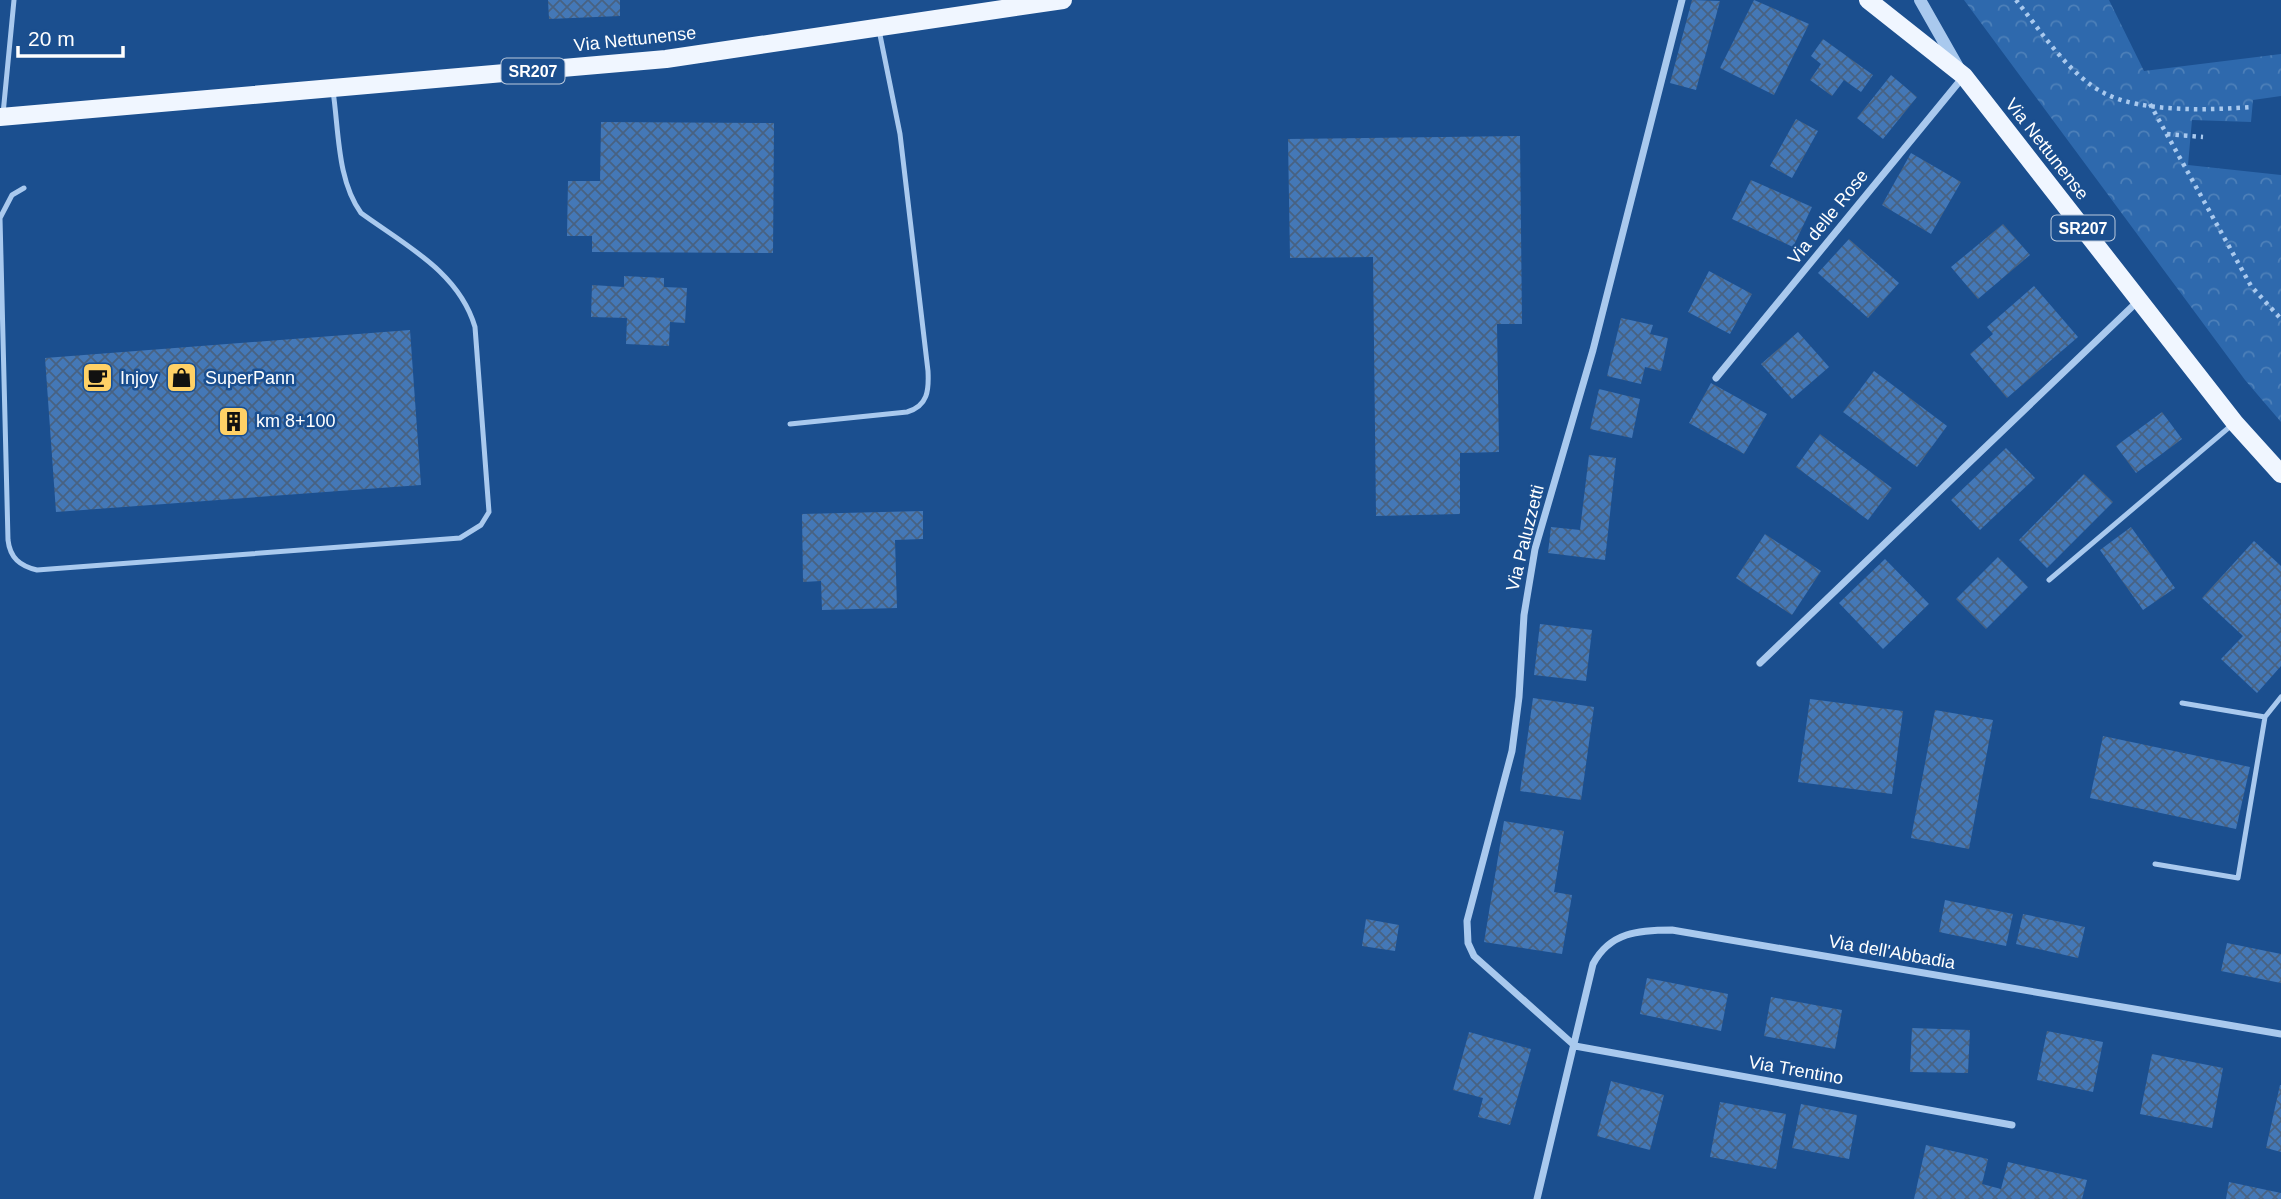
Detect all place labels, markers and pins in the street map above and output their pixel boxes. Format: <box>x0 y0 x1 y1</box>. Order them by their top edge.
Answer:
cafe icon: Injoy <box>80 361 114 395</box>
shop icon: SuperPann <box>165 361 199 395</box>
place label: Injoy <box>120 368 158 388</box>
place label: SuperPann <box>205 368 295 388</box>
building icon: km 8+100 <box>216 404 250 438</box>
place label: km 8+100 <box>256 411 336 431</box>

